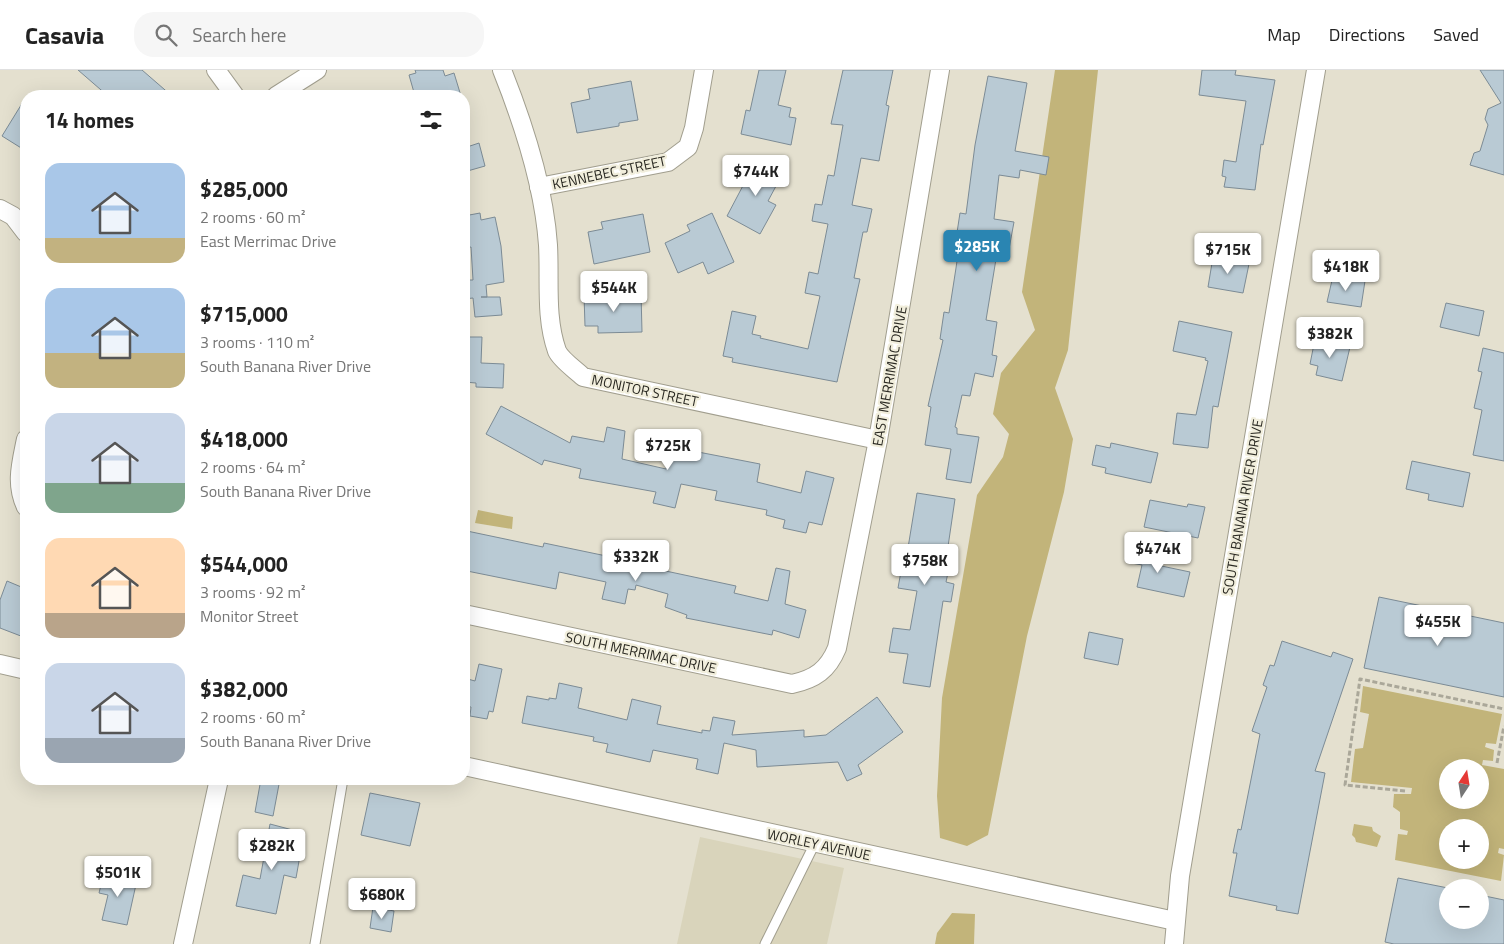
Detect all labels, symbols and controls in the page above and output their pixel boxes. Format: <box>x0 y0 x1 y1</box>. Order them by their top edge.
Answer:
search box <box>134 12 484 57</box>
text: Casavia <box>25 17 104 53</box>
text: Search here <box>192 20 286 49</box>
icon: search <box>152 21 180 49</box>
text: Map <box>1267 21 1301 48</box>
text: Directions <box>1329 21 1405 48</box>
text: Saved <box>1433 21 1479 48</box>
text: 14 homes <box>45 104 134 136</box>
icon: filters <box>417 106 445 134</box>
street label: KENNEBEC STREET <box>550 150 668 194</box>
pin: $744K <box>721 154 791 197</box>
text: $744K <box>733 159 779 183</box>
text: $285,000 <box>200 173 288 205</box>
icon: home <box>85 183 145 243</box>
text: 2 rooms · 60 m² <box>200 205 305 229</box>
text: East Merrimac Drive <box>200 229 336 253</box>
pin: $285K <box>942 230 1012 272</box>
pin: $715K <box>1193 232 1263 275</box>
text: $285K <box>954 234 1000 258</box>
text: $715K <box>1205 237 1251 261</box>
pin: $418K <box>1311 250 1381 292</box>
text: $418K <box>1323 254 1369 278</box>
pin: $544K <box>579 270 649 313</box>
text: $544K <box>591 275 637 299</box>
text: $715,000 <box>200 298 288 330</box>
street label: EAST MERRIMAC DRIVE <box>866 304 912 448</box>
icon: home <box>85 308 145 368</box>
pin: $382K <box>1295 316 1365 359</box>
text: $382K <box>1307 321 1353 345</box>
text: 3 rooms · 110 m² <box>200 330 314 354</box>
text: South Banana River Drive <box>200 354 371 378</box>
street label: MONITOR STREET <box>590 368 701 412</box>
street label: SOUTH BANANA RIVER DRIVE <box>1216 417 1268 596</box>
text: $418,000 <box>200 423 288 455</box>
pin: $725K <box>633 428 703 471</box>
icon: home <box>85 433 145 493</box>
text: $725K <box>645 433 691 457</box>
text: 2 rooms · 64 m² <box>200 455 305 479</box>
text: South Banana River Drive <box>200 479 371 503</box>
pin: $474K <box>1123 532 1193 574</box>
text: $474K <box>1135 536 1181 560</box>
pin: $332K <box>601 540 671 582</box>
text: $332K <box>613 544 659 568</box>
pin: $758K <box>890 544 960 586</box>
text: $544,000 <box>200 548 288 580</box>
text: $758K <box>902 548 948 572</box>
icon: home <box>85 558 145 618</box>
text: 3 rooms · 92 m² <box>200 580 305 604</box>
text: Monitor Street <box>200 604 298 628</box>
pin: $455K <box>1403 604 1473 647</box>
text: $455K <box>1415 609 1461 633</box>
street label: SOUTH MERRIMAC DRIVE <box>564 626 719 678</box>
text: $382,000 <box>200 673 288 705</box>
icon: home <box>85 683 145 743</box>
text: 2 rooms · 60 m² <box>200 705 305 729</box>
text: South Banana River Drive <box>200 729 371 753</box>
north arrow <box>1439 759 1489 809</box>
map controls <box>1439 759 1489 929</box>
button: + <box>1439 819 1489 869</box>
street label: WORLEY AVENUE <box>765 823 873 865</box>
pin: $282K <box>237 828 307 871</box>
text: $282K <box>249 833 295 857</box>
pin: $501K <box>83 856 153 898</box>
text: $501K <box>95 860 141 884</box>
pin: $680K <box>347 878 417 920</box>
button: − <box>1439 879 1489 929</box>
text: $680K <box>359 882 405 906</box>

